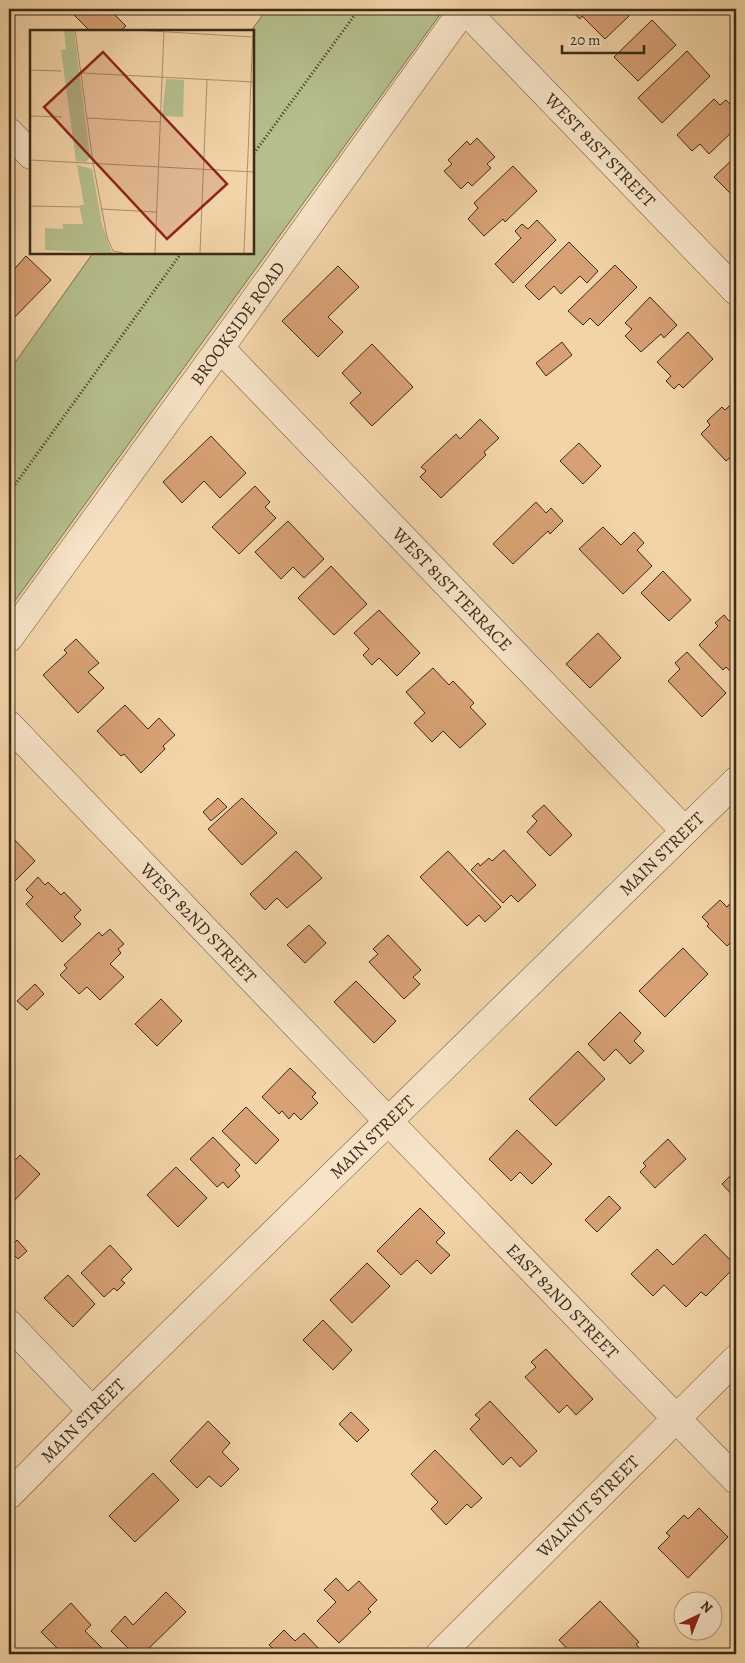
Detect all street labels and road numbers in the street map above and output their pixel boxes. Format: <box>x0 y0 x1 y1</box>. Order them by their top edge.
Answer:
street label: WEST 81ST STREET <box>539 87 661 212</box>
street label: BROOKSIDE ROAD <box>185 257 290 390</box>
street label: WEST 81ST TERRACE <box>386 522 517 656</box>
street label: MAIN STREET <box>614 806 710 901</box>
street label: WEST 82ND STREET <box>134 857 262 989</box>
street label: MAIN STREET <box>324 1090 420 1184</box>
street label: EAST 82ND STREET <box>501 1238 624 1364</box>
street label: MAIN STREET <box>36 1373 131 1468</box>
street label: WALNUT STREET <box>531 1450 645 1563</box>

